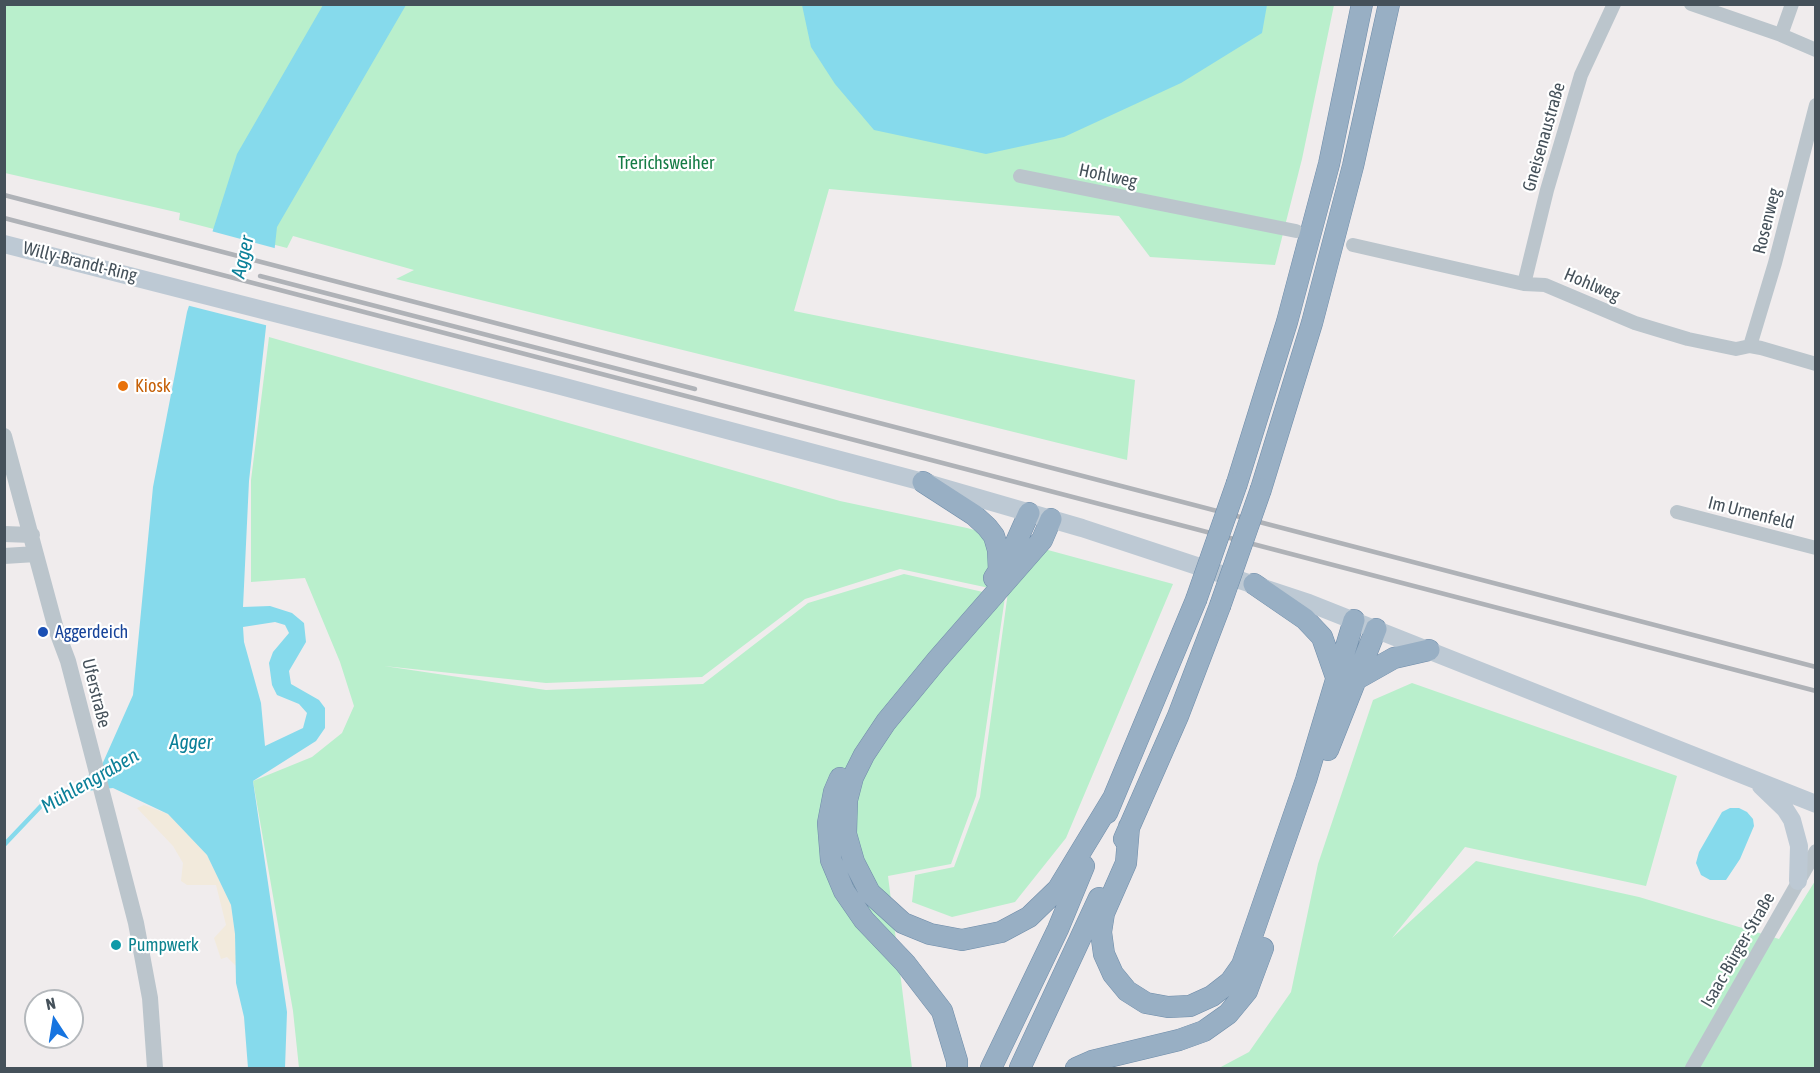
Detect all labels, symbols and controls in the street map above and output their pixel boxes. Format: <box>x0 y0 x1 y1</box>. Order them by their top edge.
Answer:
street label: Gneisenaustraße <box>1518 80 1570 194</box>
park label: Trerichsweiher <box>618 152 714 174</box>
street label: Hohlweg <box>1077 159 1139 193</box>
street label: Rosenweg <box>1748 186 1786 256</box>
water label: Agger <box>226 233 260 281</box>
street label: Willy-Brandt-Ring <box>21 237 139 287</box>
street label: Hohlweg <box>1561 264 1623 306</box>
place label: Kiosk <box>135 375 171 397</box>
marker: Kiosk <box>116 379 130 393</box>
street label: Im Urnenfeld <box>1706 492 1796 534</box>
place label: Aggerdeich <box>55 621 128 643</box>
marker: Aggerdeich <box>36 625 50 639</box>
street label: Uferstraße <box>77 656 115 730</box>
water label: Agger <box>170 731 212 755</box>
water label: Mühlengraben <box>37 743 143 819</box>
street label: Isaac-Bürger-Straße <box>1696 889 1780 1011</box>
place label: Pumpwerk <box>128 934 199 956</box>
marker: Pumpwerk <box>109 938 123 952</box>
north arrow <box>24 989 84 1049</box>
text: N <box>44 994 57 1013</box>

